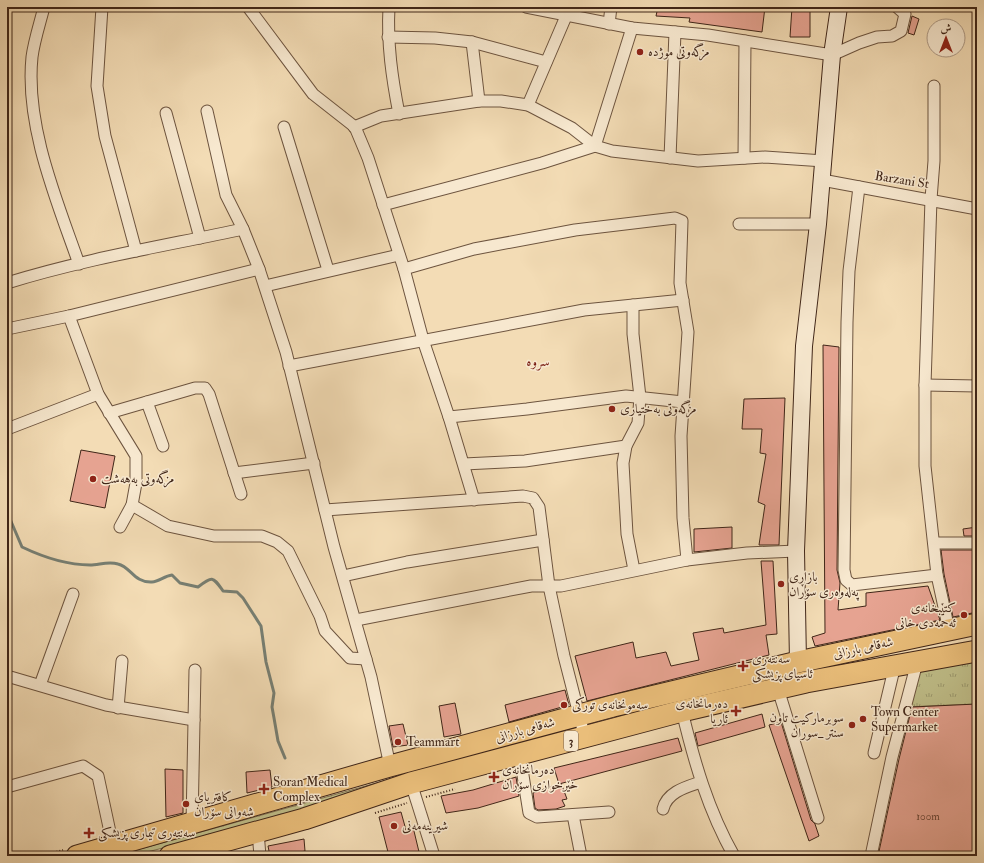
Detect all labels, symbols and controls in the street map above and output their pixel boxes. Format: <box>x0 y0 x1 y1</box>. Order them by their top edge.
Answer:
north arrow <box>926 18 966 58</box>
text: ش <box>941 22 952 35</box>
place label: مزگەوتی موژدە <box>648 42 710 61</box>
marker: مزگەوتی موژدە <box>635 47 645 57</box>
street label: Barzani St <box>874 168 930 192</box>
district label: سروە <box>526 353 550 371</box>
place label: مزگەوتی بەختیاری <box>620 399 697 418</box>
marker: مزگەوتی بەختیاری <box>607 404 617 414</box>
place label: مزگەوتی بەهەشت <box>101 469 174 488</box>
marker: مزگەوتی بەهەشت <box>88 474 98 484</box>
place label: بازاڕی پەلەوەری سۆران <box>789 569 859 601</box>
marker: بازاڕی پەلەوەری سۆران <box>776 579 786 589</box>
place label: کتێبخانەی ئەحمەدی خانی <box>895 600 957 631</box>
marker: کتێبخانەی ئەحمەدی خانی <box>959 610 969 620</box>
street label: شەقامی بارزانی <box>831 634 895 662</box>
place label: سەنتەری ئاسیای پزیشکی <box>752 651 813 683</box>
marker: سەنتەری ئاسیای پزیشکی <box>737 660 749 672</box>
place label: سەمونخانەی تورکی <box>572 696 648 713</box>
place label: دەرمانخانەی ئاریا <box>675 696 729 727</box>
marker: سەمونخانەی تورکی <box>559 700 569 710</box>
place label: Town Center Supermarket <box>871 704 939 736</box>
marker: دەرمانخانەی ئاریا <box>731 706 741 716</box>
place label: سوبرماركيت تاون سنتر _سوران <box>770 710 844 741</box>
street label: شەقامی بارزانی <box>493 714 557 746</box>
marker: Town Center Supermarket <box>858 714 868 724</box>
marker: سوبرماركيت تاون سنتر _سوران <box>847 720 857 730</box>
road number: 3 <box>564 731 578 751</box>
place label: Teammart <box>406 734 459 750</box>
marker: Teammart <box>393 737 403 747</box>
place label: دەرمانخانەی خێرخوازی سۆران <box>502 762 578 793</box>
marker: دەرمانخانەی خێرخوازی سۆران <box>489 772 499 782</box>
place label: Soran Medical Complex <box>273 774 348 806</box>
marker: Soran Medical Complex <box>258 783 270 795</box>
place label: کافتریای شەوانی سۆران <box>194 789 254 820</box>
marker: کافتریای شەوانی سۆران <box>181 799 191 809</box>
house number: 100m <box>916 810 940 823</box>
place label: شیرینەمەنی <box>402 818 448 834</box>
marker: شیرینەمەنی <box>389 821 399 831</box>
place label: سەنتەری تیماری پزیشکی <box>98 825 195 842</box>
marker: سەنتەری تیماری پزیشکی <box>83 827 95 839</box>

